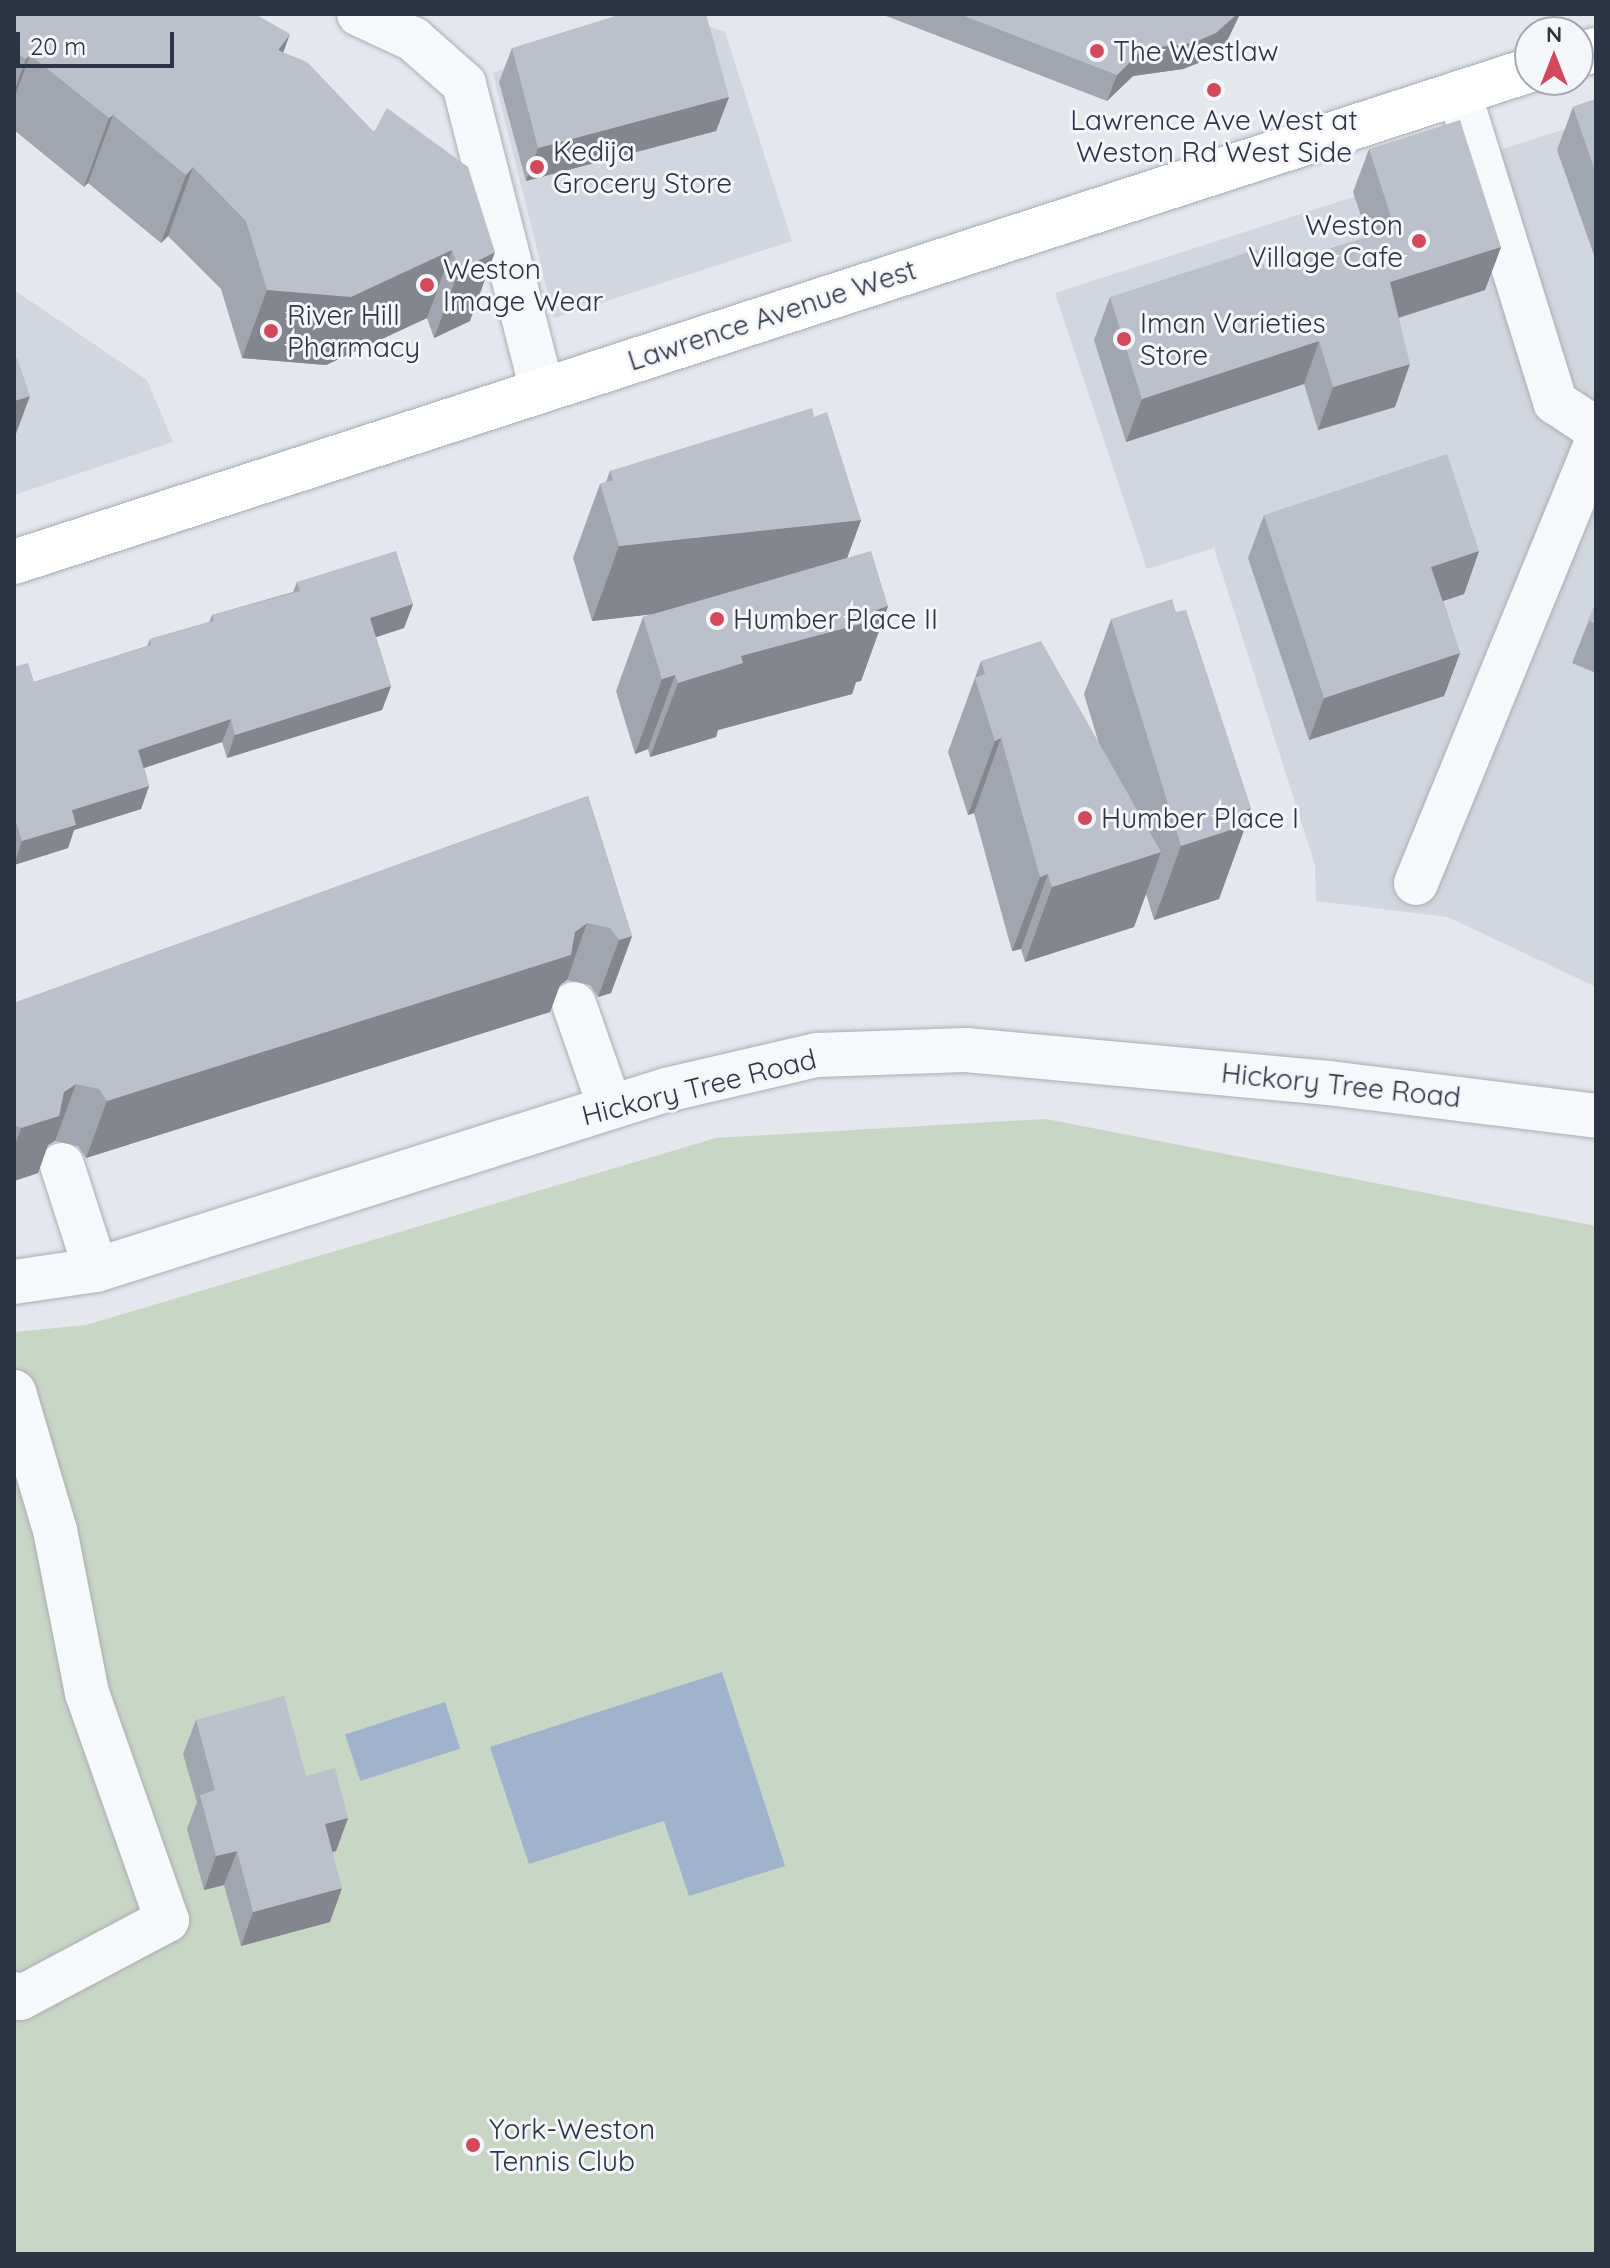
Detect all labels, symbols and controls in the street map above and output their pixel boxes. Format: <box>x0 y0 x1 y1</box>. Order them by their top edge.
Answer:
scale bar <box>20 16 178 66</box>
north arrow <box>1514 16 1594 96</box>
text: N <box>1546 20 1562 48</box>
text: 20 m <box>30 31 86 61</box>
place label: The Westlaw <box>1113 34 1279 68</box>
marker: The Westlaw <box>1088 42 1106 60</box>
marker: Lawrence Ave West at Weston Rd West Side <box>1205 81 1223 99</box>
place label: Lawrence Ave West at Weston Rd West Side <box>1070 103 1358 169</box>
place label: Kedija Grocery Store <box>553 134 732 200</box>
marker: Kedija Grocery Store <box>528 158 546 176</box>
place label: Weston Village Cafe <box>1248 208 1403 274</box>
marker: Weston Village Cafe <box>1410 232 1428 250</box>
place label: Weston Image Wear <box>443 252 603 318</box>
street label: Lawrence Avenue West <box>624 252 920 378</box>
marker: Weston Image Wear <box>418 276 436 294</box>
place label: River Hill Pharmacy <box>287 298 420 364</box>
place label: Iman Varieties Store <box>1140 306 1326 372</box>
marker: River Hill Pharmacy <box>262 322 280 340</box>
marker: Iman Varieties Store <box>1115 330 1133 348</box>
place label: Humber Place II <box>733 602 938 636</box>
marker: Humber Place II <box>708 610 726 628</box>
place label: Humber Place I <box>1101 801 1299 835</box>
marker: Humber Place I <box>1076 809 1094 827</box>
street label: Hickory Tree Road <box>578 1042 820 1132</box>
street label: Hickory Tree Road <box>1220 1056 1462 1114</box>
place label: York-Weston Tennis Club <box>489 2112 655 2178</box>
marker: York-Weston Tennis Club <box>464 2136 482 2154</box>

